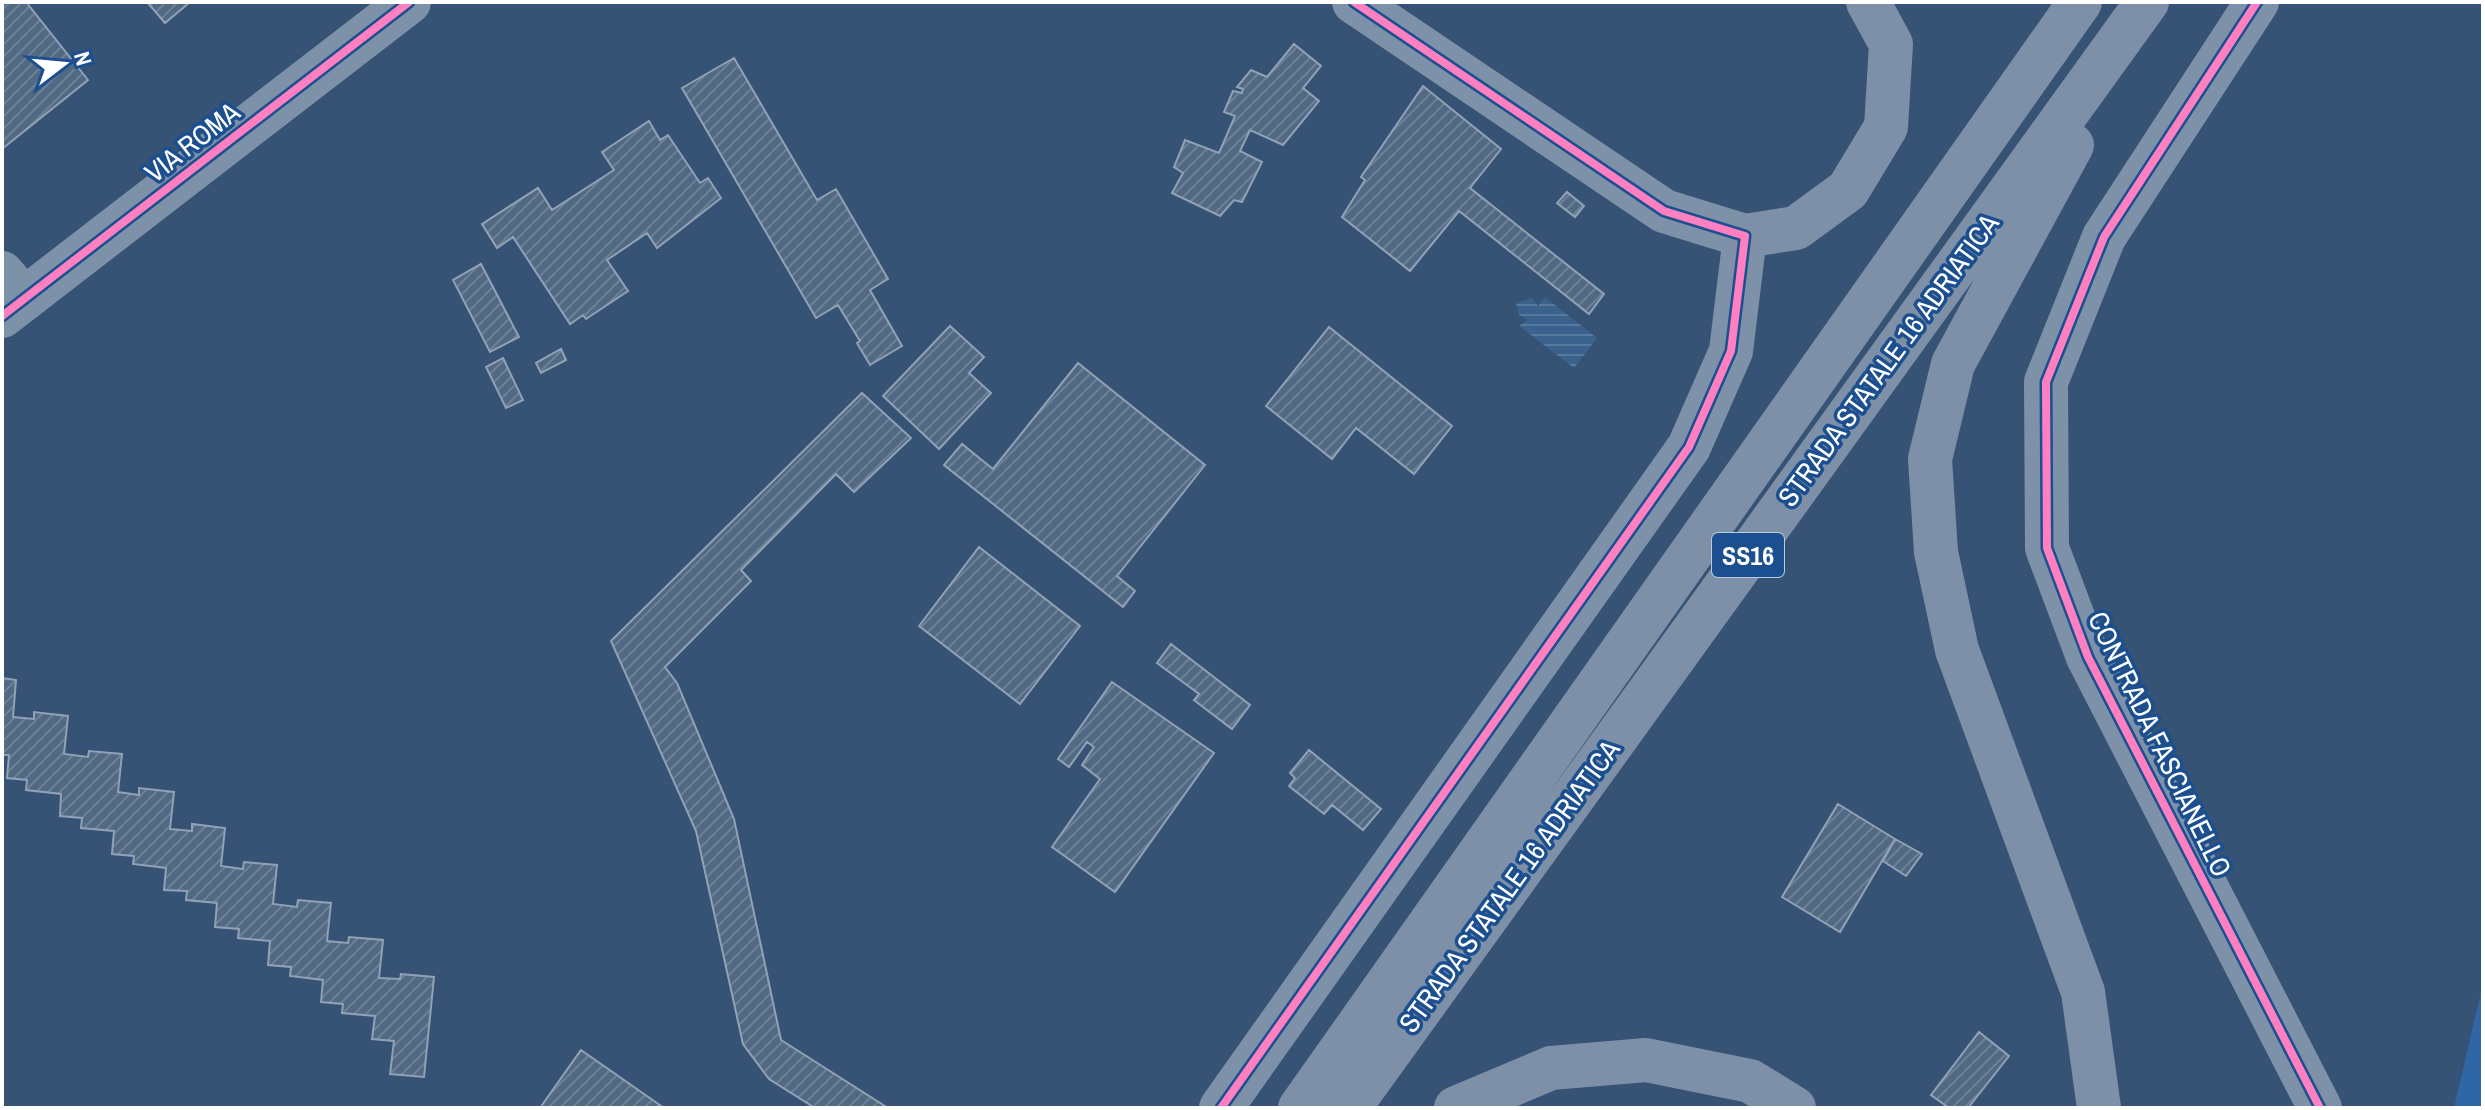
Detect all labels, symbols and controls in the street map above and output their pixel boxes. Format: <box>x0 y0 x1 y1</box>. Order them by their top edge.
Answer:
north arrow <box>24 24 104 104</box>
text: N <box>67 48 99 69</box>
street label: VIA ROMA <box>137 92 248 191</box>
street label: STRADA STATALE 16 ADRIATICA <box>1769 205 2008 514</box>
road number: SS16 <box>1712 533 1784 577</box>
street label: CONTRADA FASCIANELLO <box>2079 605 2241 883</box>
street label: STRADA STATALE 16 ADRIATICA <box>1390 731 1629 1040</box>

